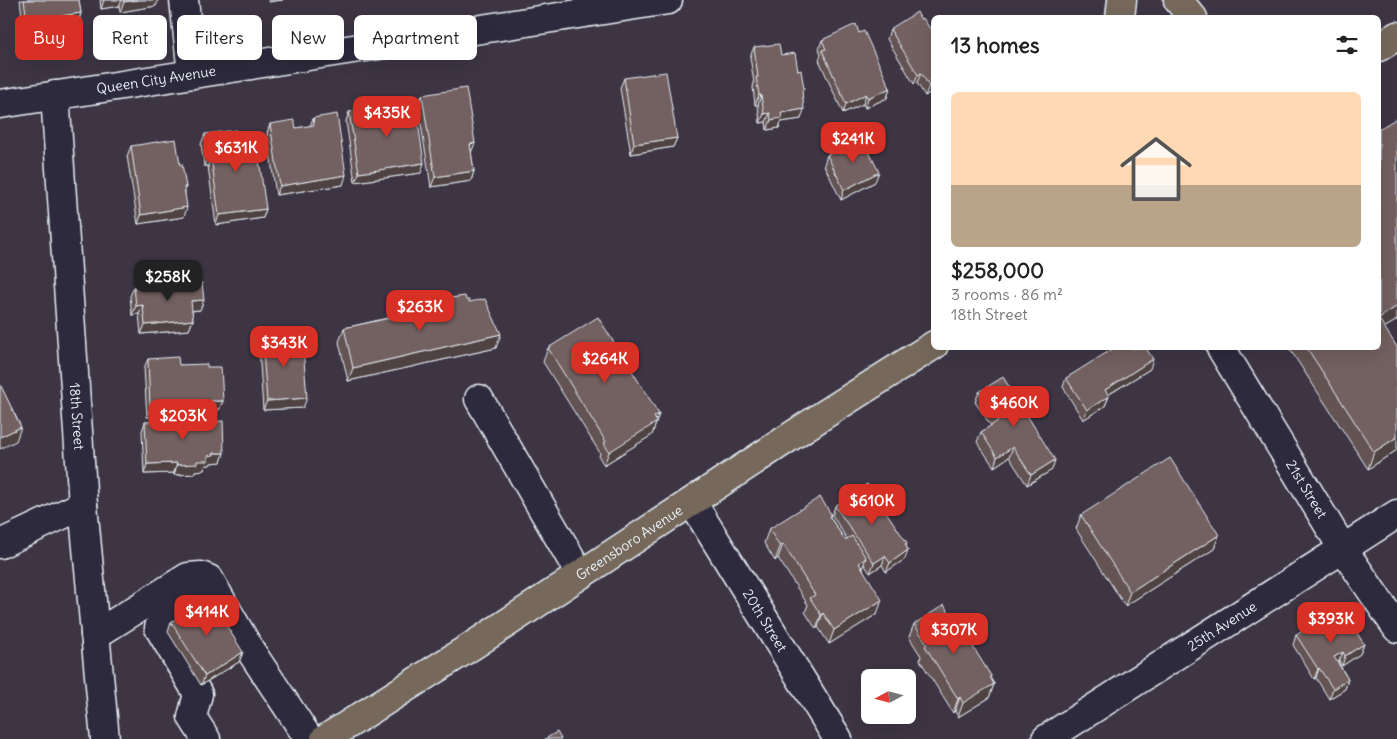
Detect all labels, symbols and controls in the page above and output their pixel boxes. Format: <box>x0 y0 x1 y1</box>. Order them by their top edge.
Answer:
chip: Buy <box>15 15 83 60</box>
chip: Rent <box>93 15 167 60</box>
chip: Filters <box>177 15 262 60</box>
chip: New <box>272 15 344 60</box>
chip: Apartment <box>354 15 477 60</box>
icon: filters <box>1333 31 1361 59</box>
text: 13 homes <box>951 32 1039 59</box>
street label: Queen City Avenue <box>95 62 217 98</box>
pin: $435K <box>352 96 422 138</box>
text: $435K <box>364 102 410 122</box>
pin: $241K <box>818 121 888 164</box>
icon: home <box>1111 124 1201 214</box>
text: $241K <box>832 128 874 148</box>
pin: $631K <box>201 130 271 173</box>
text: $631K <box>214 137 258 157</box>
text: $258,000 <box>951 257 1044 284</box>
pin: $258K <box>133 260 203 302</box>
text: $258K <box>145 266 191 286</box>
text: 3 rooms · 86 m² <box>951 284 1063 304</box>
pin: $263K <box>385 290 455 332</box>
text: $263K <box>397 296 443 316</box>
text: 18th Street <box>951 304 1028 324</box>
pin: $343K <box>249 326 319 368</box>
text: $343K <box>261 332 307 352</box>
pin: $264K <box>570 342 640 384</box>
text: $264K <box>582 348 628 368</box>
street label: 18th Street <box>66 382 88 451</box>
pin: $460K <box>979 386 1049 428</box>
text: $460K <box>990 392 1038 412</box>
pin: $203K <box>148 398 218 441</box>
text: $203K <box>159 405 207 425</box>
street label: 21st Street <box>1282 457 1331 522</box>
pin: $610K <box>837 484 907 526</box>
text: $610K <box>850 490 894 510</box>
street label: Greensboro Avenue <box>572 501 686 584</box>
street label: 20th Street <box>739 586 791 655</box>
pin: $414K <box>172 594 242 637</box>
street label: 25th Avenue <box>1184 597 1260 655</box>
text: $414K <box>185 601 229 621</box>
pin: $393K <box>1296 602 1366 644</box>
text: $393K <box>1308 608 1354 628</box>
pin: $307K <box>919 612 989 655</box>
text: $307K <box>931 619 977 639</box>
north arrow <box>861 669 916 724</box>
map controls <box>861 669 916 724</box>

